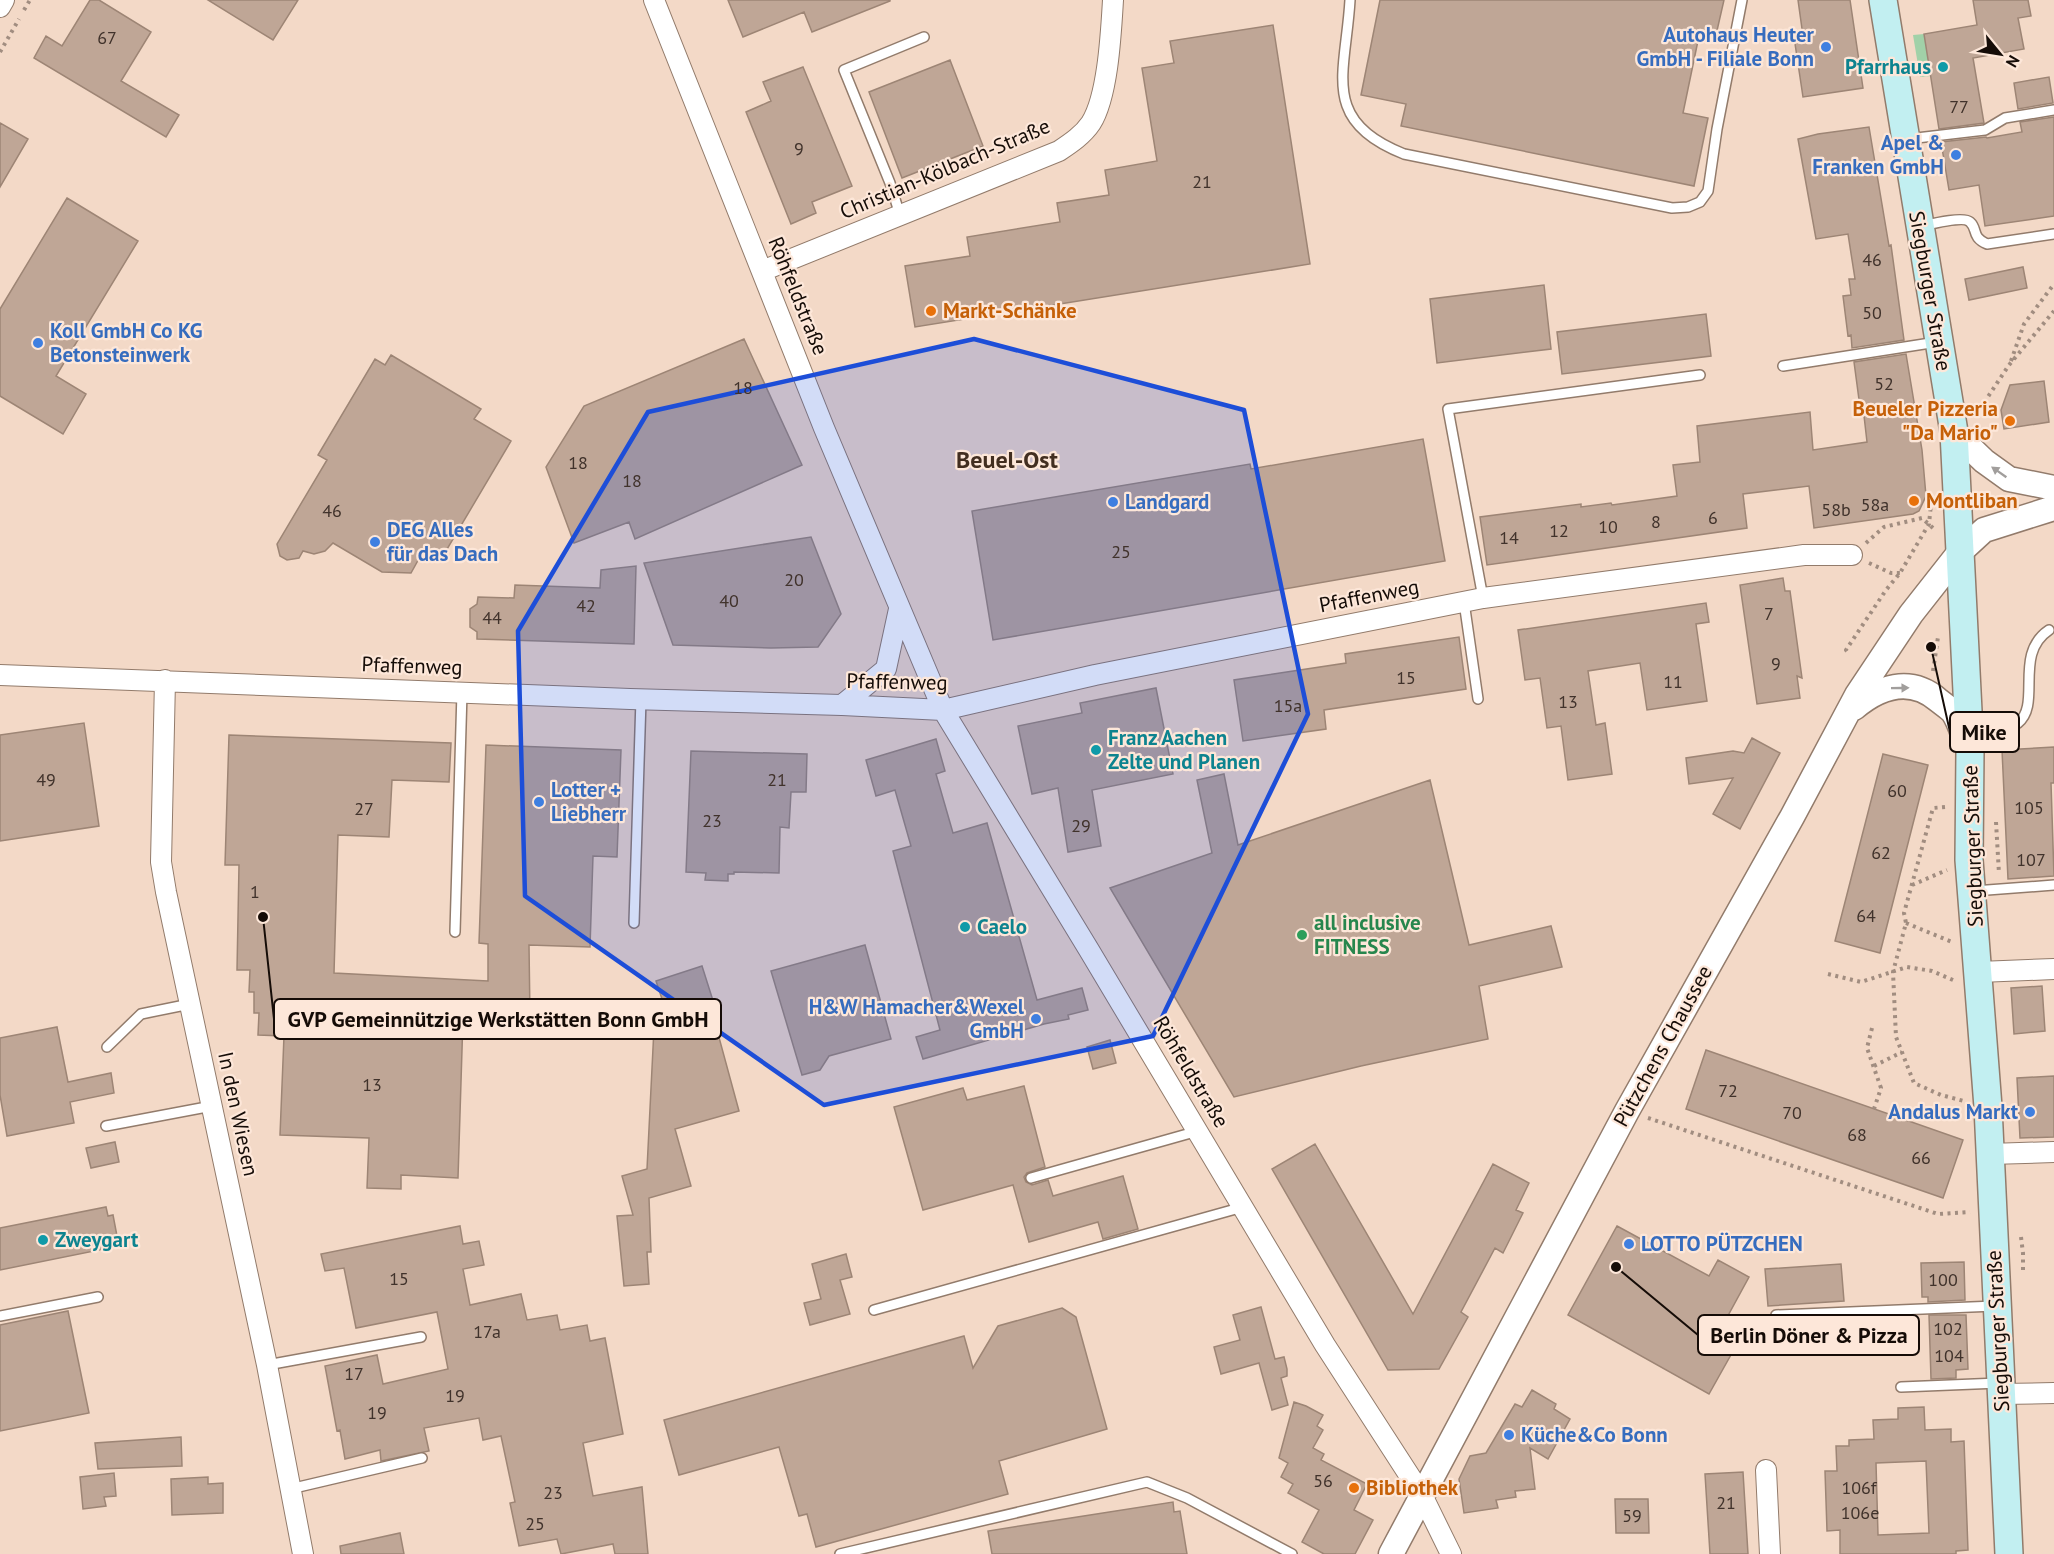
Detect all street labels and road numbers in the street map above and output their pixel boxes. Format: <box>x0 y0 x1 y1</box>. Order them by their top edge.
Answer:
street label: Christian-Kölbach-Straße <box>836 112 1054 225</box>
street label: Siegburger Straße <box>1903 209 1958 373</box>
street label: Röhfeldstraße <box>762 233 834 359</box>
street label: Pfaffenweg <box>1317 573 1421 618</box>
street label: Pfaffenweg <box>361 650 463 681</box>
street label: Pfaffenweg <box>846 667 948 696</box>
street label: Siegburger Straße <box>1956 765 1989 927</box>
street label: Pützchens Chaussee <box>1607 960 1718 1131</box>
street label: Röhfeldstraße <box>1148 1011 1235 1132</box>
street label: In den Wiesen <box>212 1049 265 1179</box>
street label: Siegburger Straße <box>1980 1249 2015 1413</box>

